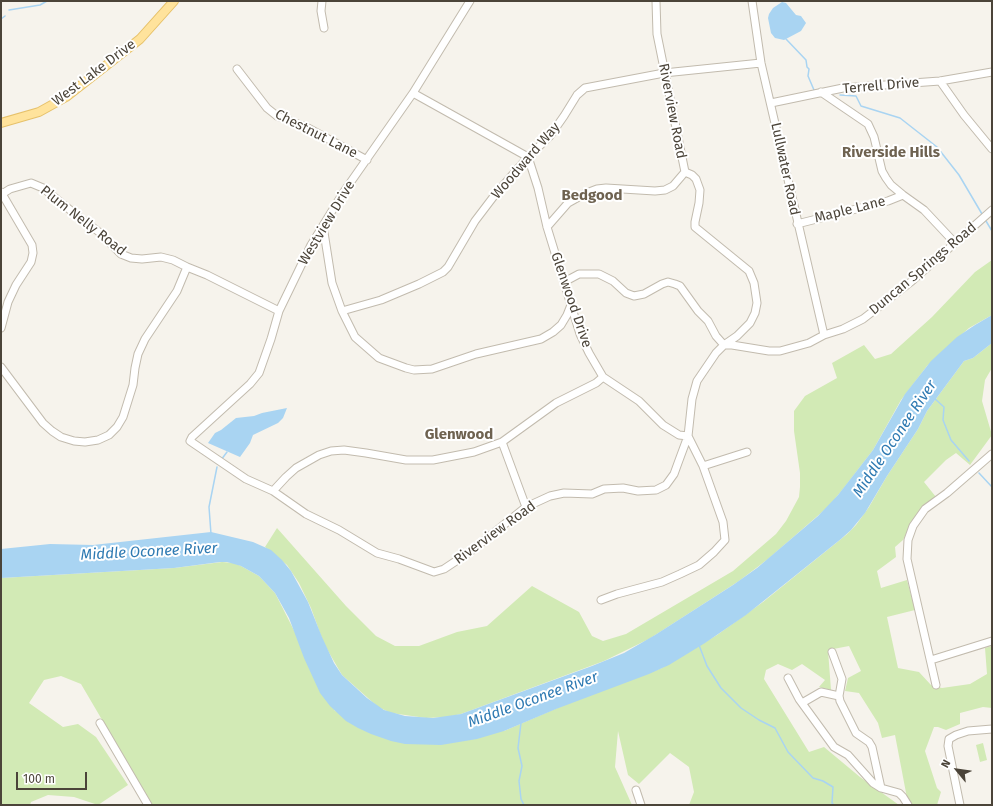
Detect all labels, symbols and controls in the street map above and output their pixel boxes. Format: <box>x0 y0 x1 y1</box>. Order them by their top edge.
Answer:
street label: West Lake Drive <box>49 36 139 110</box>
street label: Riverview Road <box>655 62 689 160</box>
street label: Terrell Drive <box>842 74 920 98</box>
street label: Chestnut Lane <box>272 106 360 162</box>
street label: Woodward Way <box>488 119 564 203</box>
street label: Lullwater Road <box>767 121 803 217</box>
district label: Riverside Hills <box>842 144 940 162</box>
street label: Westview Drive <box>295 178 359 268</box>
street label: Plum Nelly Road <box>37 182 129 260</box>
district label: Bedgood <box>562 187 622 205</box>
street label: Maple Lane <box>813 193 887 227</box>
street label: Duncan Springs Road <box>866 219 980 319</box>
street label: Glenwood Drive <box>547 250 595 350</box>
water label: Middle Oconee River <box>849 377 941 501</box>
district label: Glenwood <box>425 426 493 444</box>
street label: Riverview Road <box>451 498 539 568</box>
water label: Middle Oconee River <box>80 539 218 565</box>
water label: Middle Oconee River <box>466 668 600 732</box>
north arrow <box>937 750 977 790</box>
text: N <box>939 758 954 770</box>
scale bar <box>18 764 89 790</box>
text: 100 m <box>23 772 55 786</box>

